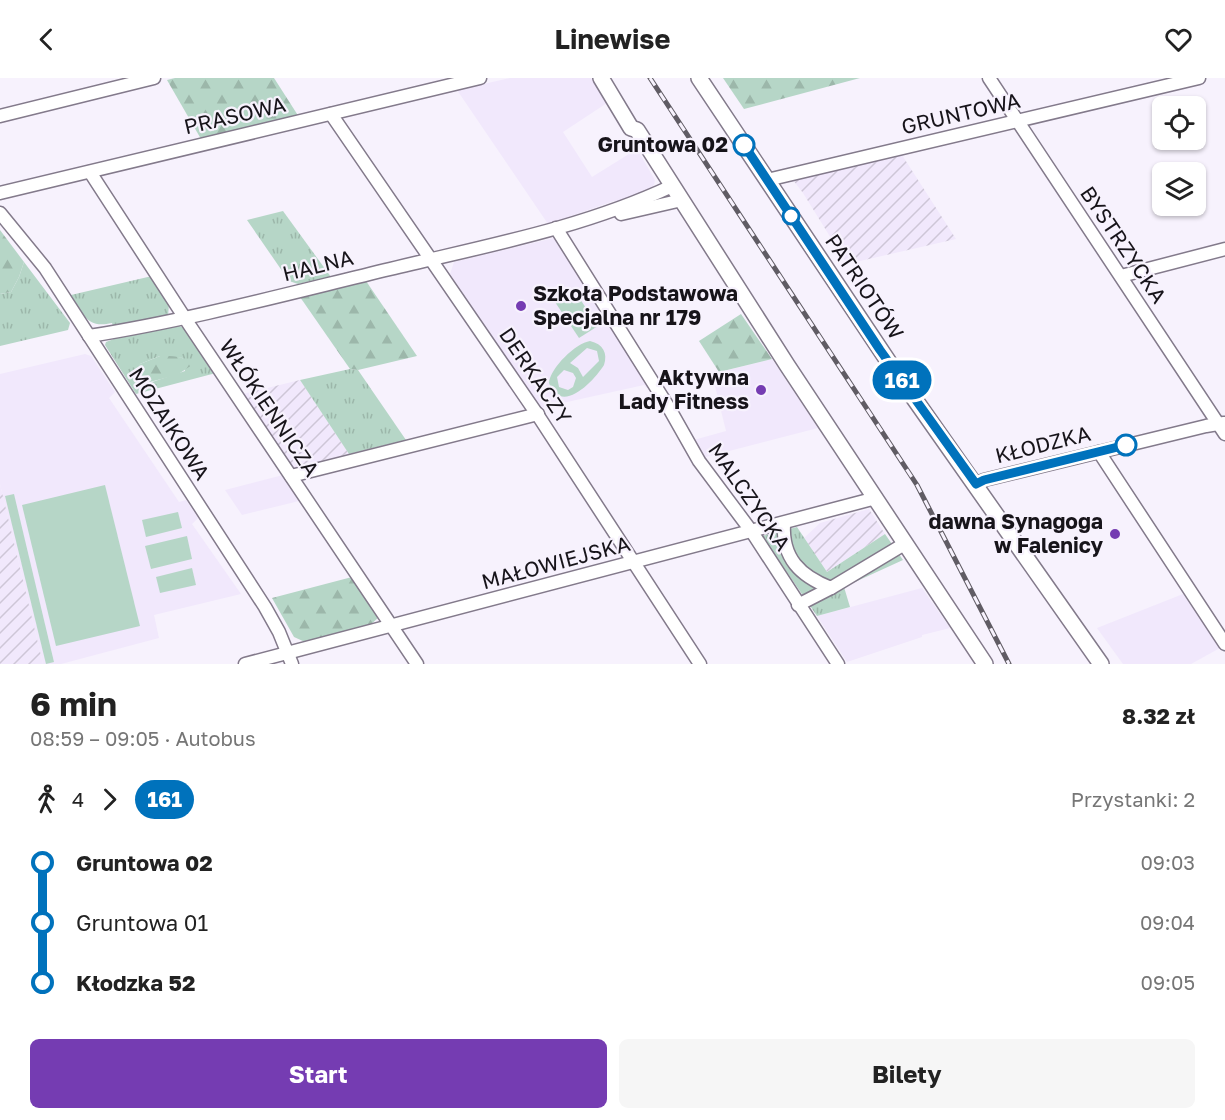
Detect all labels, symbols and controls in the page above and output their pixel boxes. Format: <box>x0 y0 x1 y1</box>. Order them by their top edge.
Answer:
icon: back <box>30 23 63 56</box>
text: Linewise <box>555 23 670 55</box>
icon: heart <box>1162 23 1195 56</box>
street label: GRUNTOWA <box>899 87 1023 139</box>
street label: PRASOWA <box>181 91 288 139</box>
map controls <box>1152 96 1206 216</box>
button: locate <box>1152 96 1206 150</box>
place label: Gruntowa 02 <box>597 131 728 157</box>
marker: Gruntowa 02 <box>733 134 755 156</box>
button: layers <box>1152 162 1206 216</box>
street label: BYSTRZYCKA <box>1075 181 1172 308</box>
unlabelled marker <box>782 207 800 225</box>
street label: PATRIOTÓW <box>820 229 910 344</box>
street label: HALNA <box>280 244 356 286</box>
place label: Szkoła Podstawowa Specjalna nr 179 <box>533 280 738 330</box>
marker: Szkoła Podstawowa Specjalna nr 179 <box>514 299 528 313</box>
street label: DERKACZY <box>494 322 578 429</box>
street label: WŁÓKIENNICZA <box>214 334 325 481</box>
line badge: 161 <box>868 360 936 400</box>
street label: MOZAIKOWA <box>124 362 216 485</box>
place label: Aktywna Lady Fitness <box>619 364 749 414</box>
text: 161 <box>885 367 919 393</box>
marker: Aktywna Lady Fitness <box>754 383 768 397</box>
street label: KŁODZKA <box>992 420 1093 468</box>
unlabelled marker <box>1115 434 1137 456</box>
street label: MALCZYCKA <box>703 437 797 555</box>
place label: dawna Synagoga w Falenicy <box>929 508 1103 558</box>
marker: dawna Synagoga w Falenicy <box>1108 527 1122 541</box>
street label: MAŁOWIEJSKA <box>479 530 633 594</box>
text: 6 min <box>30 684 117 723</box>
text: 8.32 zł <box>1122 702 1195 729</box>
text: 08:59 – 09:05 · Autobus <box>30 726 256 750</box>
icon: walk <box>30 783 63 816</box>
icon: forward <box>93 783 126 816</box>
text: 161 <box>147 786 182 812</box>
text: 4 <box>72 787 84 811</box>
text: Przystanki: 2 <box>1071 787 1195 811</box>
text: Gruntowa 02 <box>76 849 213 876</box>
text: 09:03 <box>1140 850 1195 874</box>
text: Gruntowa 01 <box>76 909 208 936</box>
text: 09:04 <box>1140 910 1195 934</box>
text: Kłodzka 52 <box>76 969 195 996</box>
text: 09:05 <box>1141 970 1195 994</box>
button: Start <box>30 1039 607 1108</box>
button: Bilety <box>619 1039 1195 1108</box>

